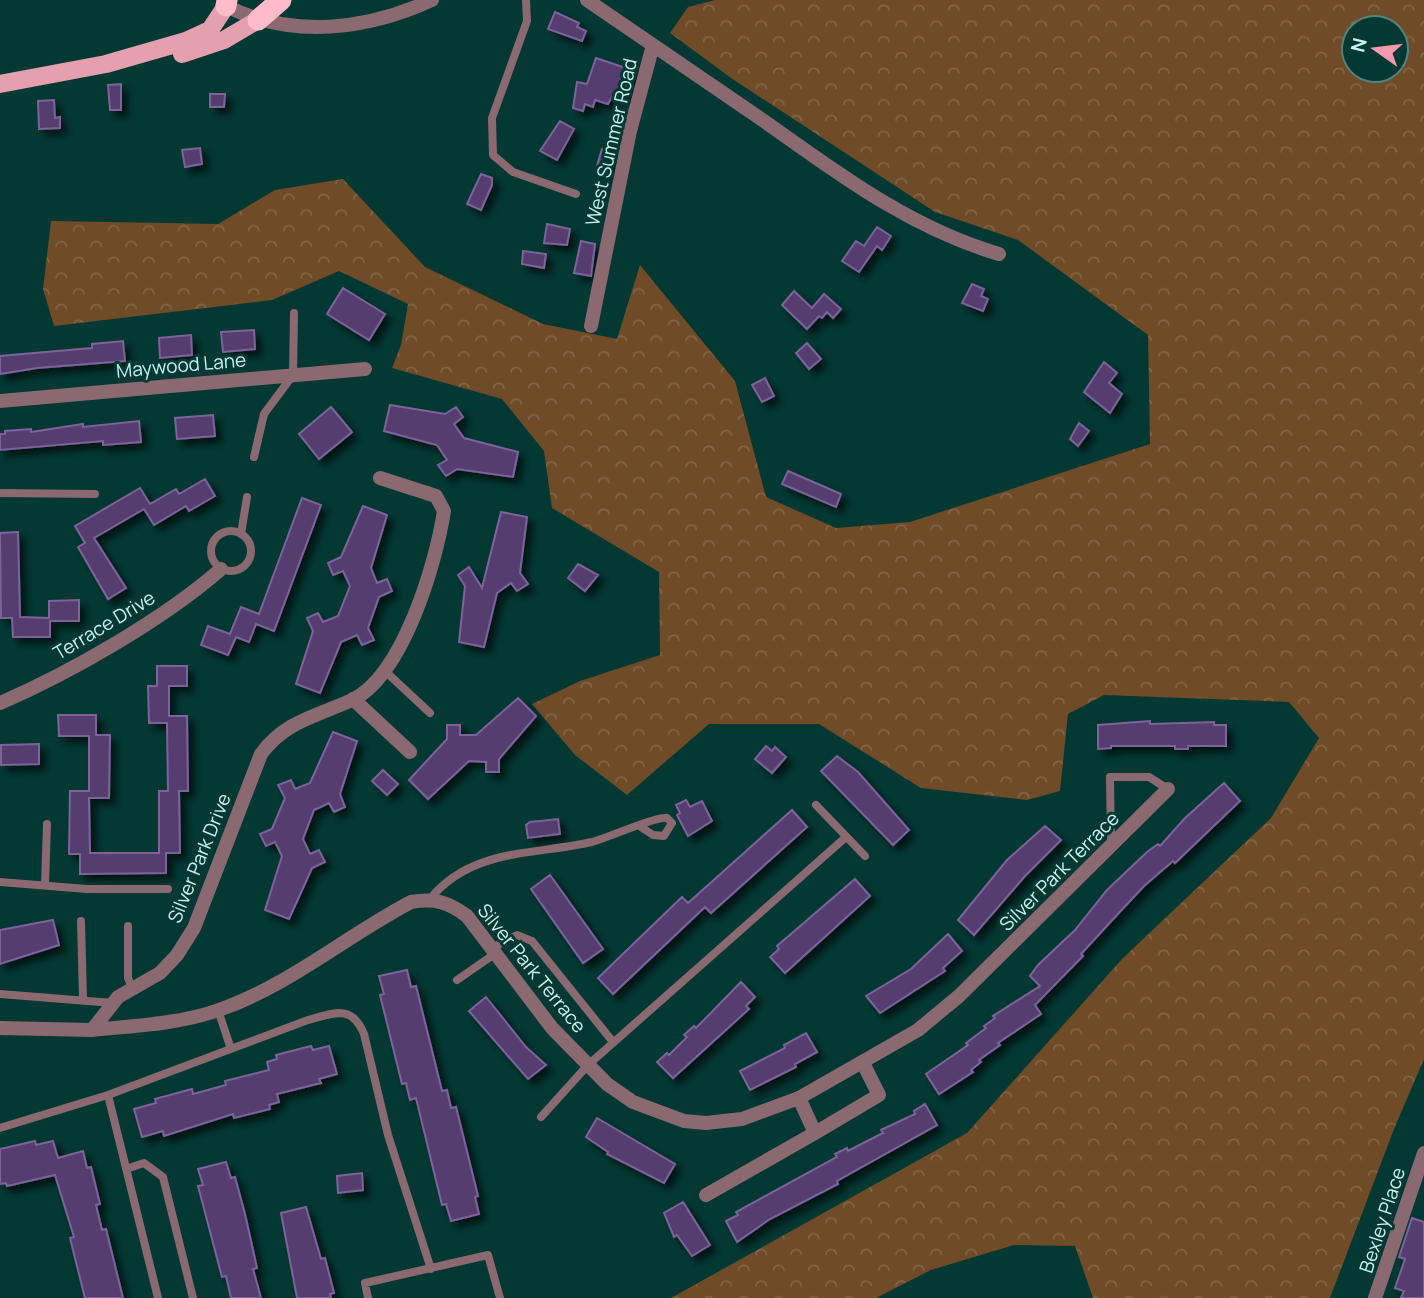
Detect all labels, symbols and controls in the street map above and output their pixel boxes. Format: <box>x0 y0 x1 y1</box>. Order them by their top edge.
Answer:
north arrow <box>1340 14 1410 84</box>
text: N <box>1344 35 1373 55</box>
street label: West Summer Road <box>579 56 643 228</box>
street label: Maywood Lane <box>115 346 247 384</box>
street label: Terrace Drive <box>48 584 160 666</box>
street label: Silver Park Drive <box>161 789 237 927</box>
street label: Silver Park Terrace <box>993 805 1125 937</box>
street label: Silver Park Terrace <box>472 898 592 1038</box>
street label: Bexley Place <box>1353 1164 1411 1276</box>

